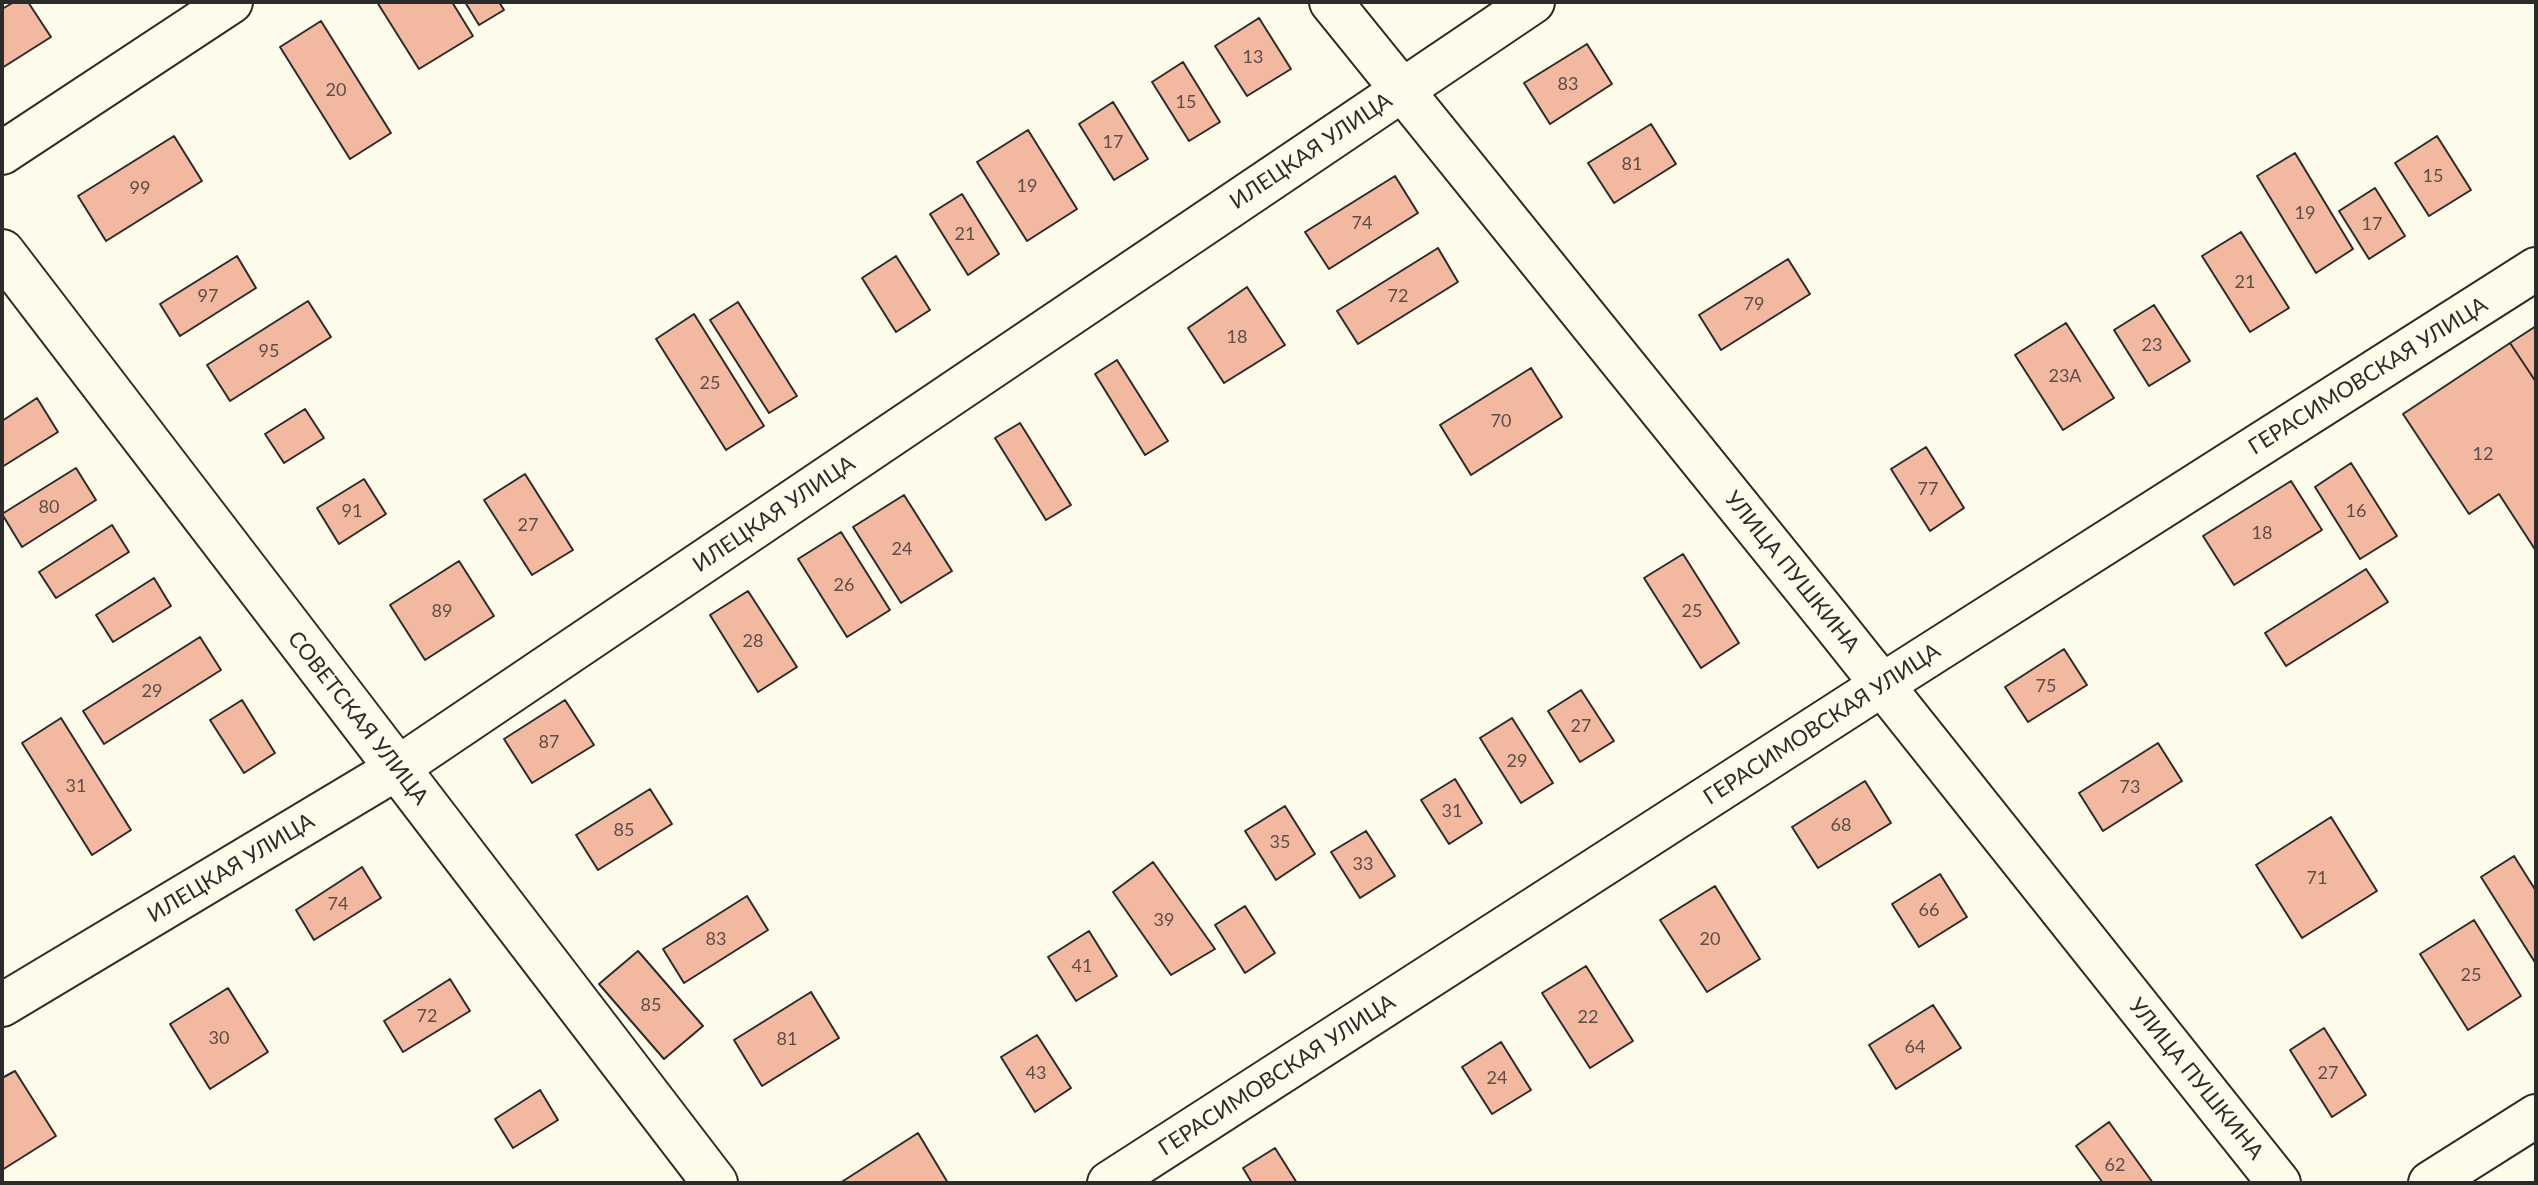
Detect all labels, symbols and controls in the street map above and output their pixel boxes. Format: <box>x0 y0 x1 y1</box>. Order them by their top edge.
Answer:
house number: 13 <box>1243 46 1263 68</box>
house number: 83 <box>1558 73 1578 95</box>
house number: 20 <box>326 79 346 101</box>
street label: ИЛЕЦКАЯ УЛИЦА <box>1225 87 1397 215</box>
house number: 15 <box>1176 91 1196 113</box>
house number: 17 <box>1103 131 1123 153</box>
house number: 81 <box>1622 153 1642 175</box>
house number: 15 <box>2423 165 2443 187</box>
house number: 19 <box>1017 175 1037 197</box>
house number: 99 <box>130 177 150 199</box>
house number: 19 <box>2295 202 2315 224</box>
house number: 74 <box>1352 212 1372 234</box>
house number: 17 <box>2362 213 2382 235</box>
house number: 21 <box>955 223 975 245</box>
house number: 21 <box>2235 271 2255 293</box>
house number: 97 <box>198 285 218 307</box>
house number: 72 <box>1388 285 1408 307</box>
street label: ГЕРАСИМОВСКАЯ УЛИЦА <box>2244 291 2492 461</box>
house number: 79 <box>1744 293 1764 315</box>
house number: 18 <box>1227 326 1247 348</box>
house number: 23 <box>2142 334 2162 356</box>
house number: 95 <box>259 340 279 362</box>
house number: 23А <box>2048 365 2082 387</box>
house number: 25 <box>700 372 720 394</box>
house number: 70 <box>1491 410 1511 432</box>
house number: 12 <box>2473 443 2493 465</box>
street label: ИЛЕЦКАЯ УЛИЦА <box>688 450 860 578</box>
house number: 77 <box>1918 478 1938 500</box>
street label: УЛИЦА ПУШКИНА <box>1719 486 1865 658</box>
house number: 80 <box>39 496 59 518</box>
house number: 91 <box>342 500 362 522</box>
house number: 16 <box>2346 500 2366 522</box>
house number: 27 <box>518 514 538 536</box>
house number: 18 <box>2252 522 2272 544</box>
house number: 24 <box>892 538 912 560</box>
house number: 26 <box>834 574 854 596</box>
house number: 89 <box>432 600 452 622</box>
house number: 25 <box>1682 600 1702 622</box>
street label: СОВЕТСКАЯ УЛИЦА <box>282 626 434 810</box>
house number: 28 <box>743 630 763 652</box>
street label: ГЕРАСИМОВСКАЯ УЛИЦА <box>1699 638 1945 810</box>
house number: 75 <box>2036 675 2056 697</box>
house number: 29 <box>142 680 162 702</box>
house number: 27 <box>1571 715 1591 737</box>
house number: 87 <box>539 731 559 753</box>
house number: 29 <box>1507 750 1527 772</box>
house number: 31 <box>66 775 86 797</box>
house number: 73 <box>2120 776 2140 798</box>
house number: 31 <box>1442 800 1462 822</box>
street label: ИЛЕЦКАЯ УЛИЦА <box>143 808 319 928</box>
house number: 68 <box>1831 814 1851 836</box>
house number: 85 <box>614 819 634 841</box>
house number: 35 <box>1270 831 1290 853</box>
house number: 33 <box>1353 853 1373 875</box>
house number: 71 <box>2307 867 2327 889</box>
house number: 74 <box>328 893 348 915</box>
house number: 66 <box>1919 899 1939 921</box>
house number: 39 <box>1154 909 1174 931</box>
house number: 83 <box>706 928 726 950</box>
house number: 20 <box>1700 928 1720 950</box>
house number: 41 <box>1072 955 1092 977</box>
house number: 25 <box>2461 964 2481 986</box>
street label: ГЕРАСИМОВСКАЯ УЛИЦА <box>1154 989 1400 1161</box>
street label: УЛИЦА ПУШКИНА <box>2123 993 2269 1165</box>
house number: 85 <box>641 994 661 1016</box>
house number: 72 <box>417 1005 437 1027</box>
house number: 22 <box>1578 1006 1598 1028</box>
house number: 30 <box>209 1027 229 1049</box>
house number: 81 <box>777 1028 797 1050</box>
house number: 64 <box>1905 1036 1925 1058</box>
house number: 43 <box>1026 1062 1046 1084</box>
house number: 27 <box>2318 1062 2338 1084</box>
house number: 24 <box>1487 1067 1507 1089</box>
house number: 62 <box>2105 1154 2125 1176</box>

